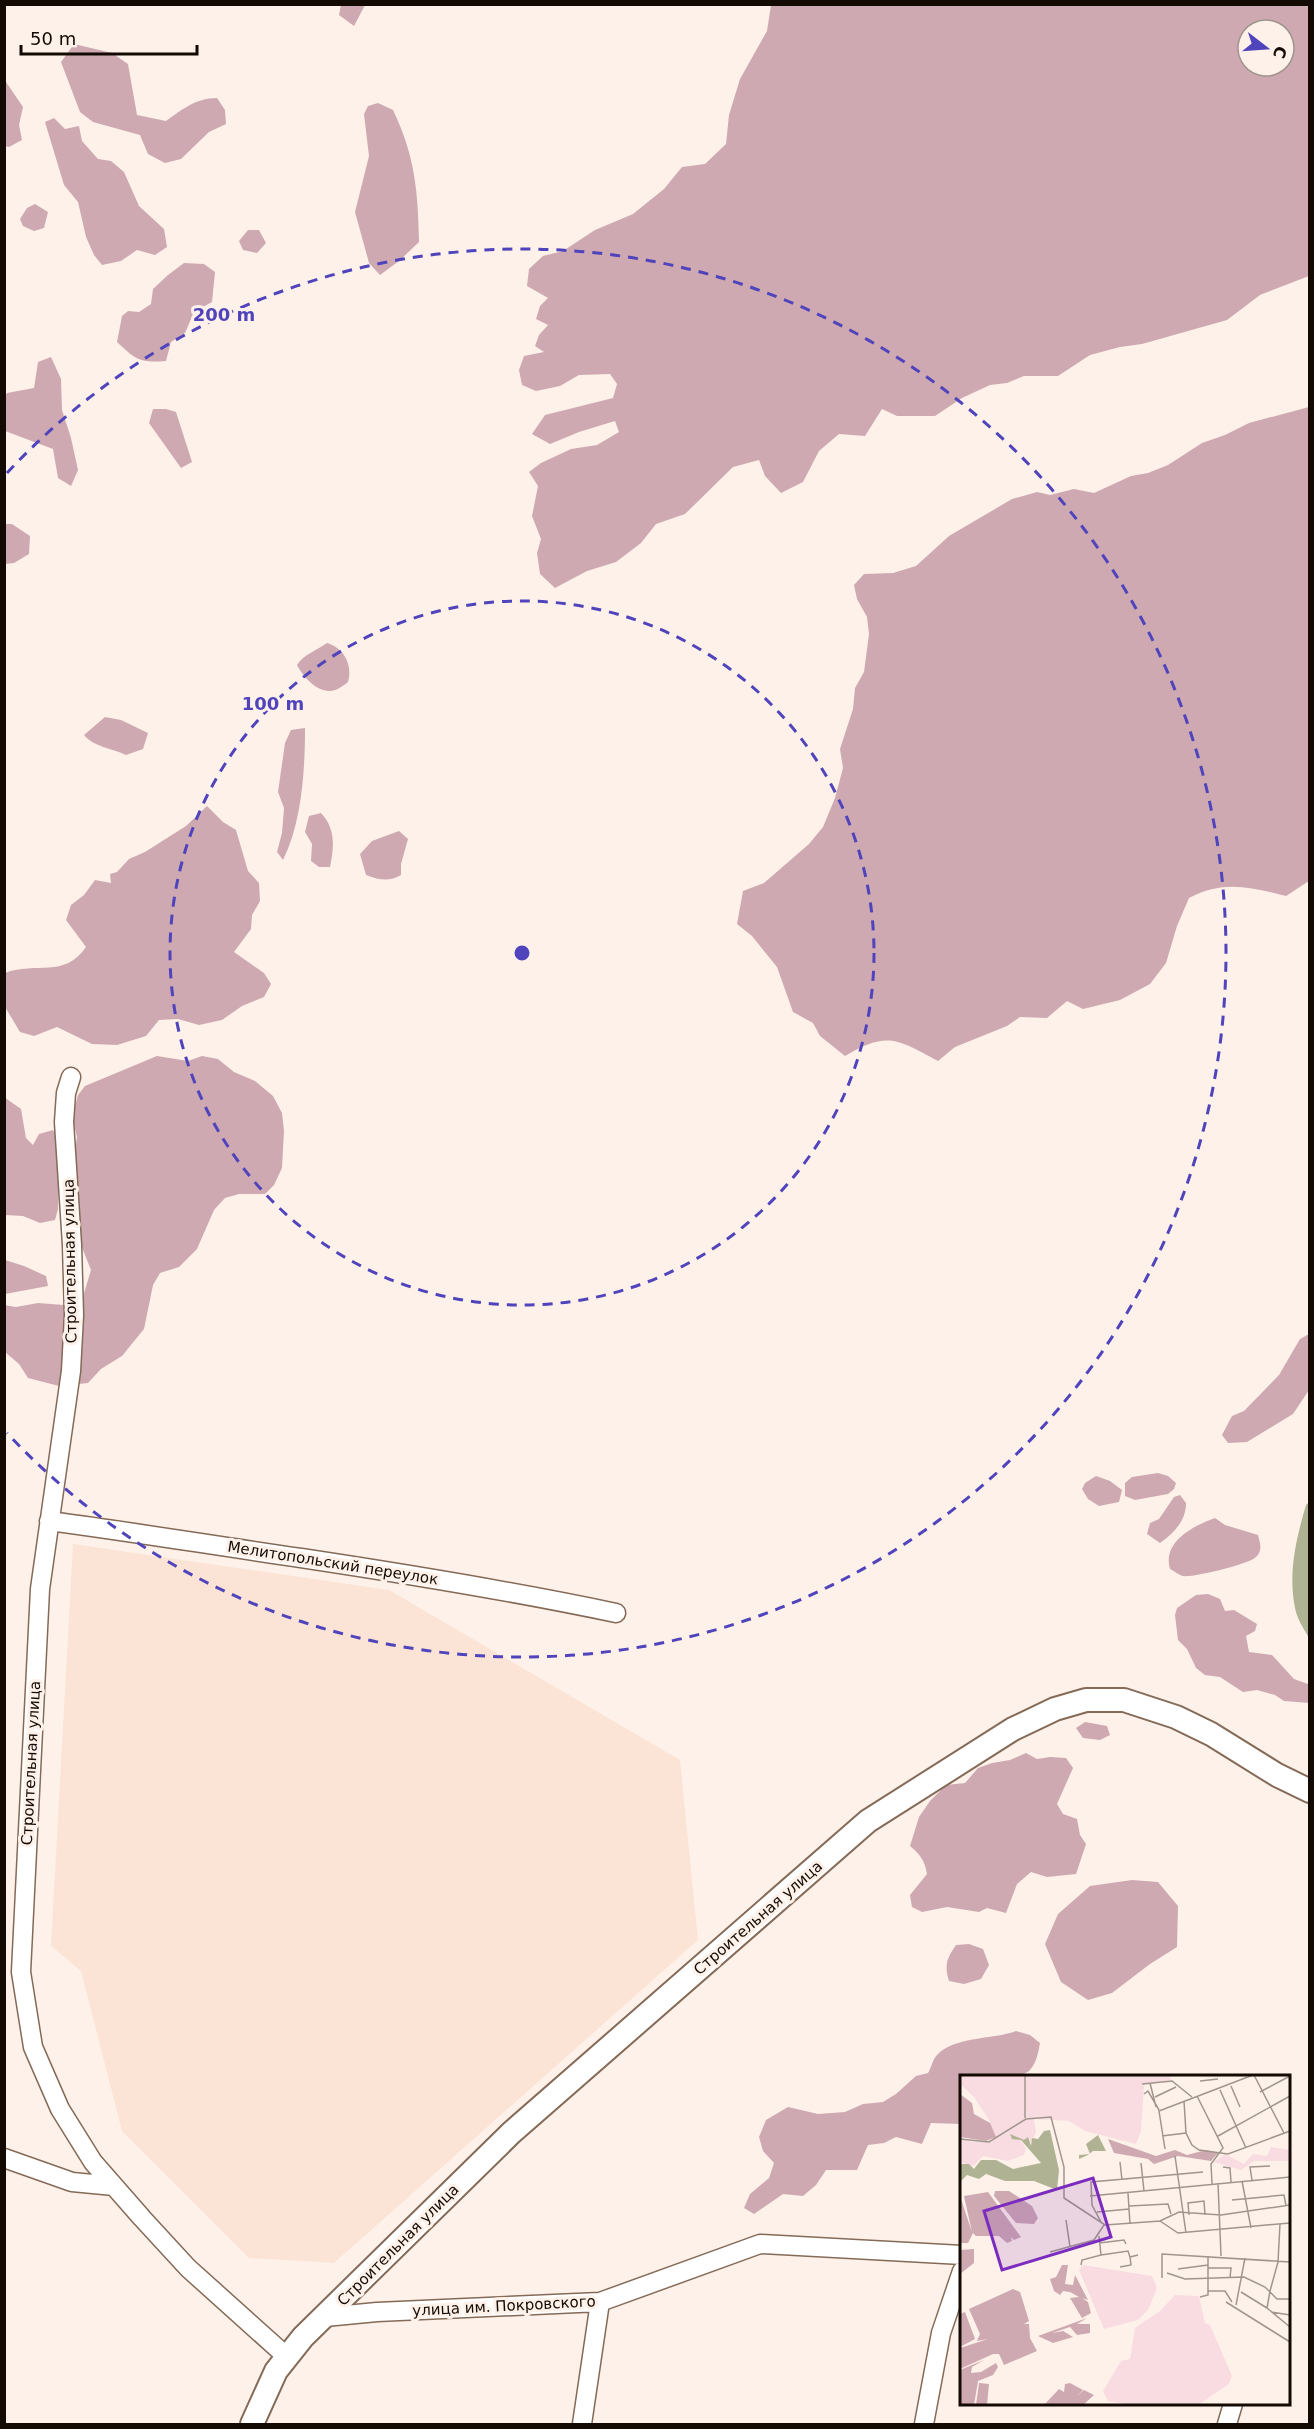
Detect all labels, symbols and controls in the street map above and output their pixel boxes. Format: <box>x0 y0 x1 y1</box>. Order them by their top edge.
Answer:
scale bar <box>21 18 196 56</box>
north arrow <box>1236 18 1296 78</box>
text: 50 m <box>30 28 76 49</box>
text: С <box>1269 44 1291 61</box>
text: 200 m <box>193 304 255 325</box>
text: 100 m <box>242 693 304 714</box>
centre of rings <box>512 943 532 963</box>
street label: Строительная улица <box>60 1179 80 1343</box>
street label: Мелитопольский переулок <box>226 1537 440 1589</box>
street label: Строительная улица <box>18 1680 44 1846</box>
street label: Строительная улица <box>690 1857 826 1979</box>
inset map <box>960 2075 1290 2405</box>
street label: Строительная улица <box>333 2180 463 2310</box>
street label: улица им. Покровского <box>412 2292 596 2320</box>

